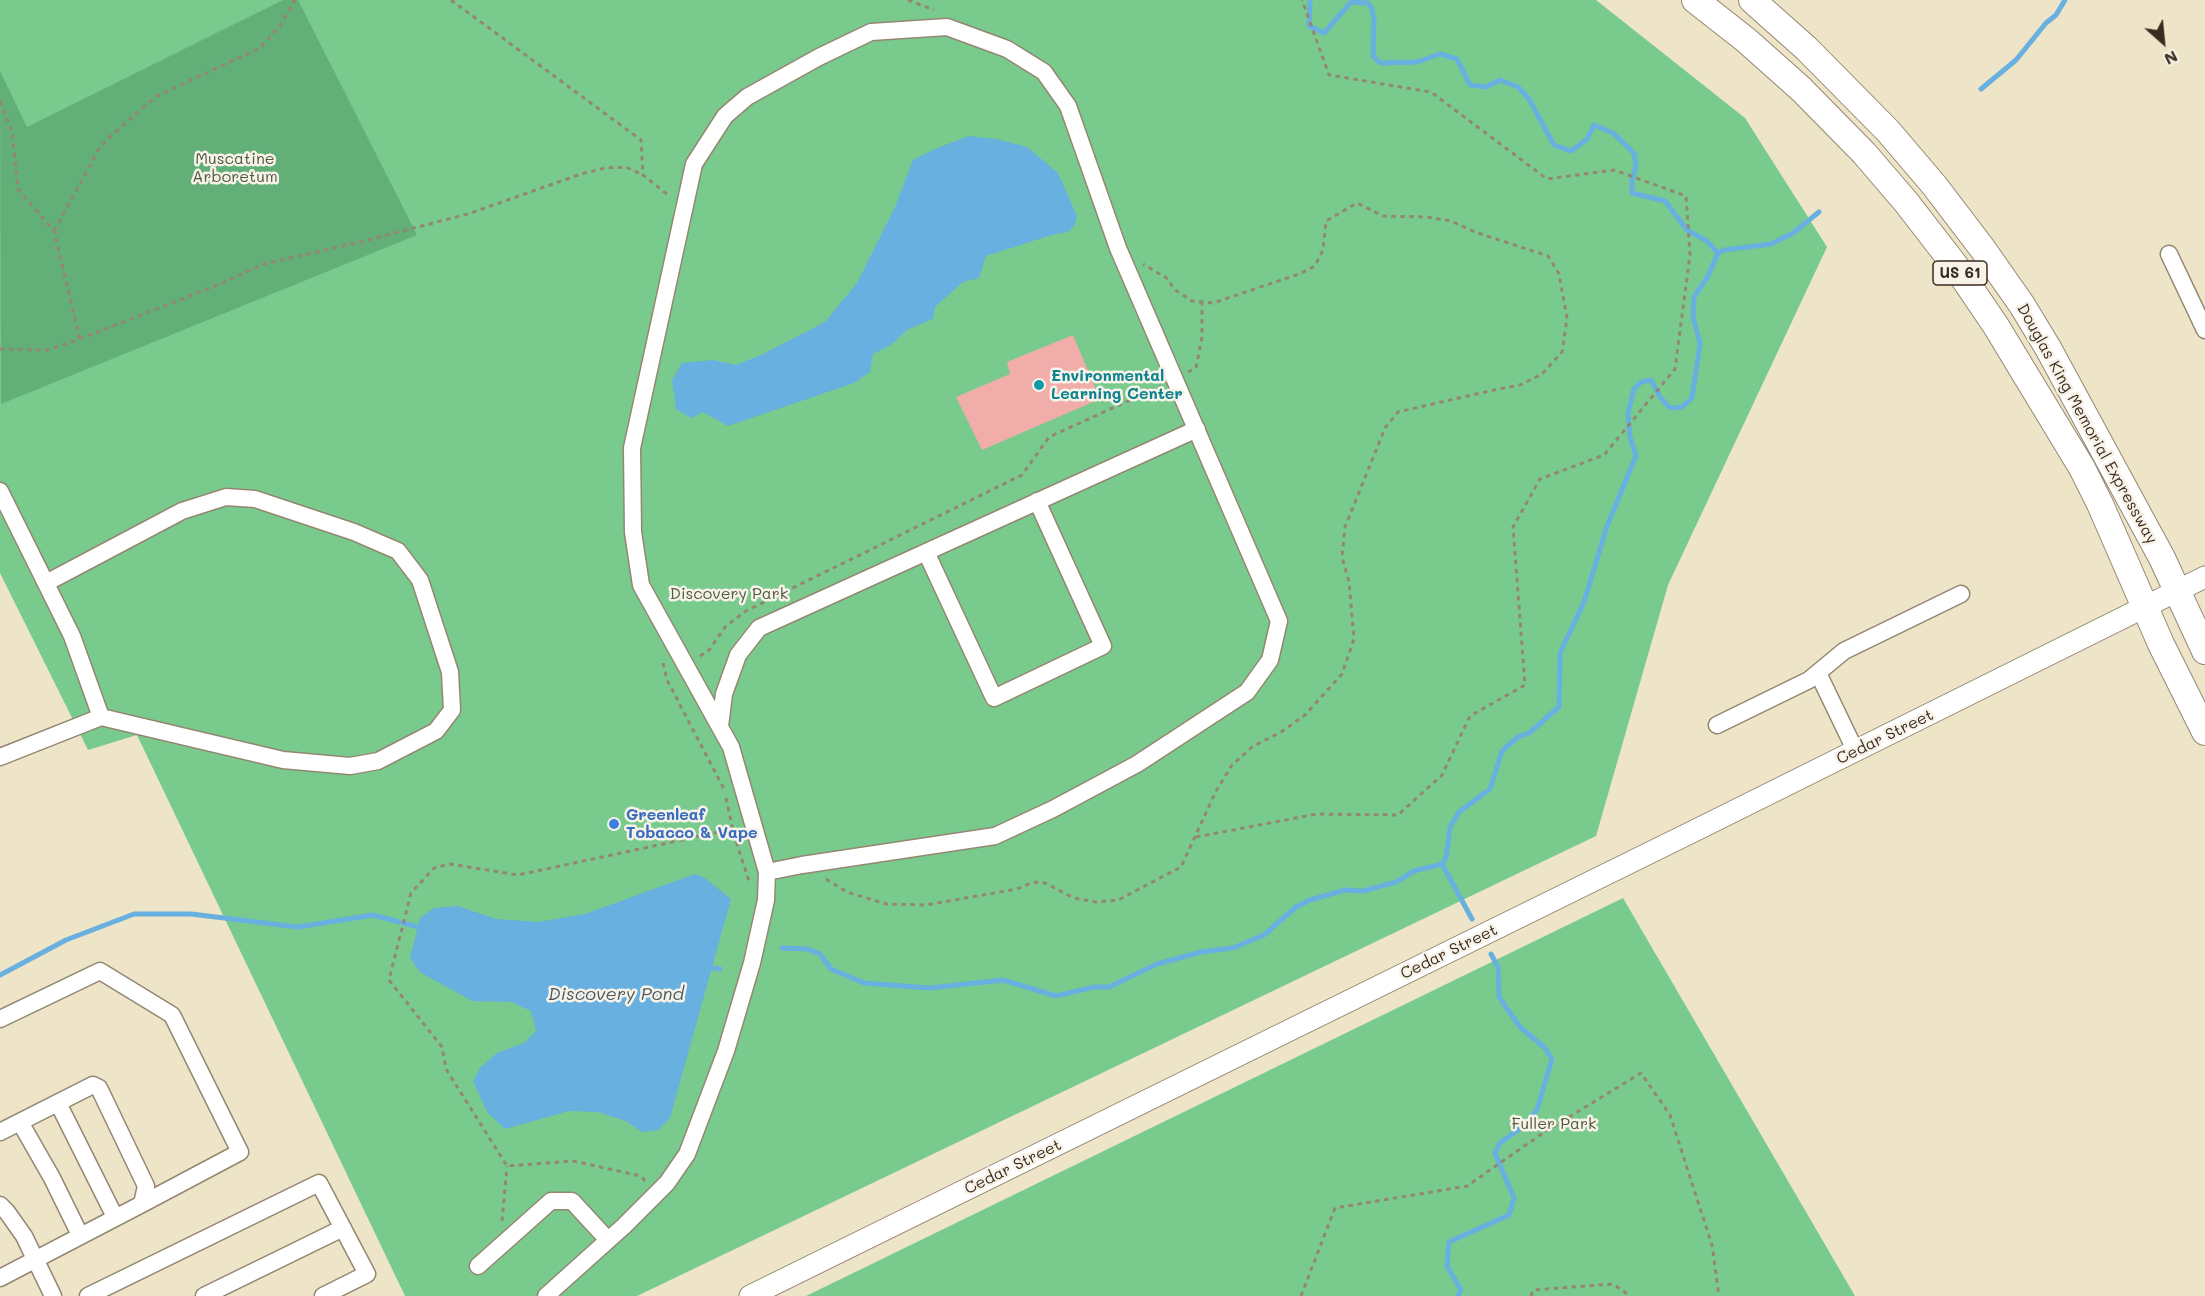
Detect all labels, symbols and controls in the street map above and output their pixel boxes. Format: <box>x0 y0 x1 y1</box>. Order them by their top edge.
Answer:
north arrow <box>2133 12 2193 72</box>
text: N <box>2161 46 2182 71</box>
park label: Muscatine Arboretum <box>192 149 278 187</box>
road number: US 61 <box>1933 261 1987 285</box>
street label: Douglas King Memorial Expressway <box>2013 301 2161 547</box>
place label: Environmental Learning Center <box>1051 366 1183 404</box>
marker: Environmental Learning Center <box>1032 378 1046 392</box>
park label: Discovery Park <box>670 584 788 604</box>
street label: Cedar Street <box>1833 705 1937 769</box>
place label: Greenleaf Tobacco & Vape <box>626 805 758 843</box>
marker: Greenleaf Tobacco & Vape <box>607 817 621 831</box>
street label: Cedar Street <box>1397 920 1501 984</box>
water label: Discovery Pond <box>548 983 684 1005</box>
park label: Fuller Park <box>1511 1114 1597 1134</box>
street label: Cedar Street <box>961 1135 1065 1199</box>

